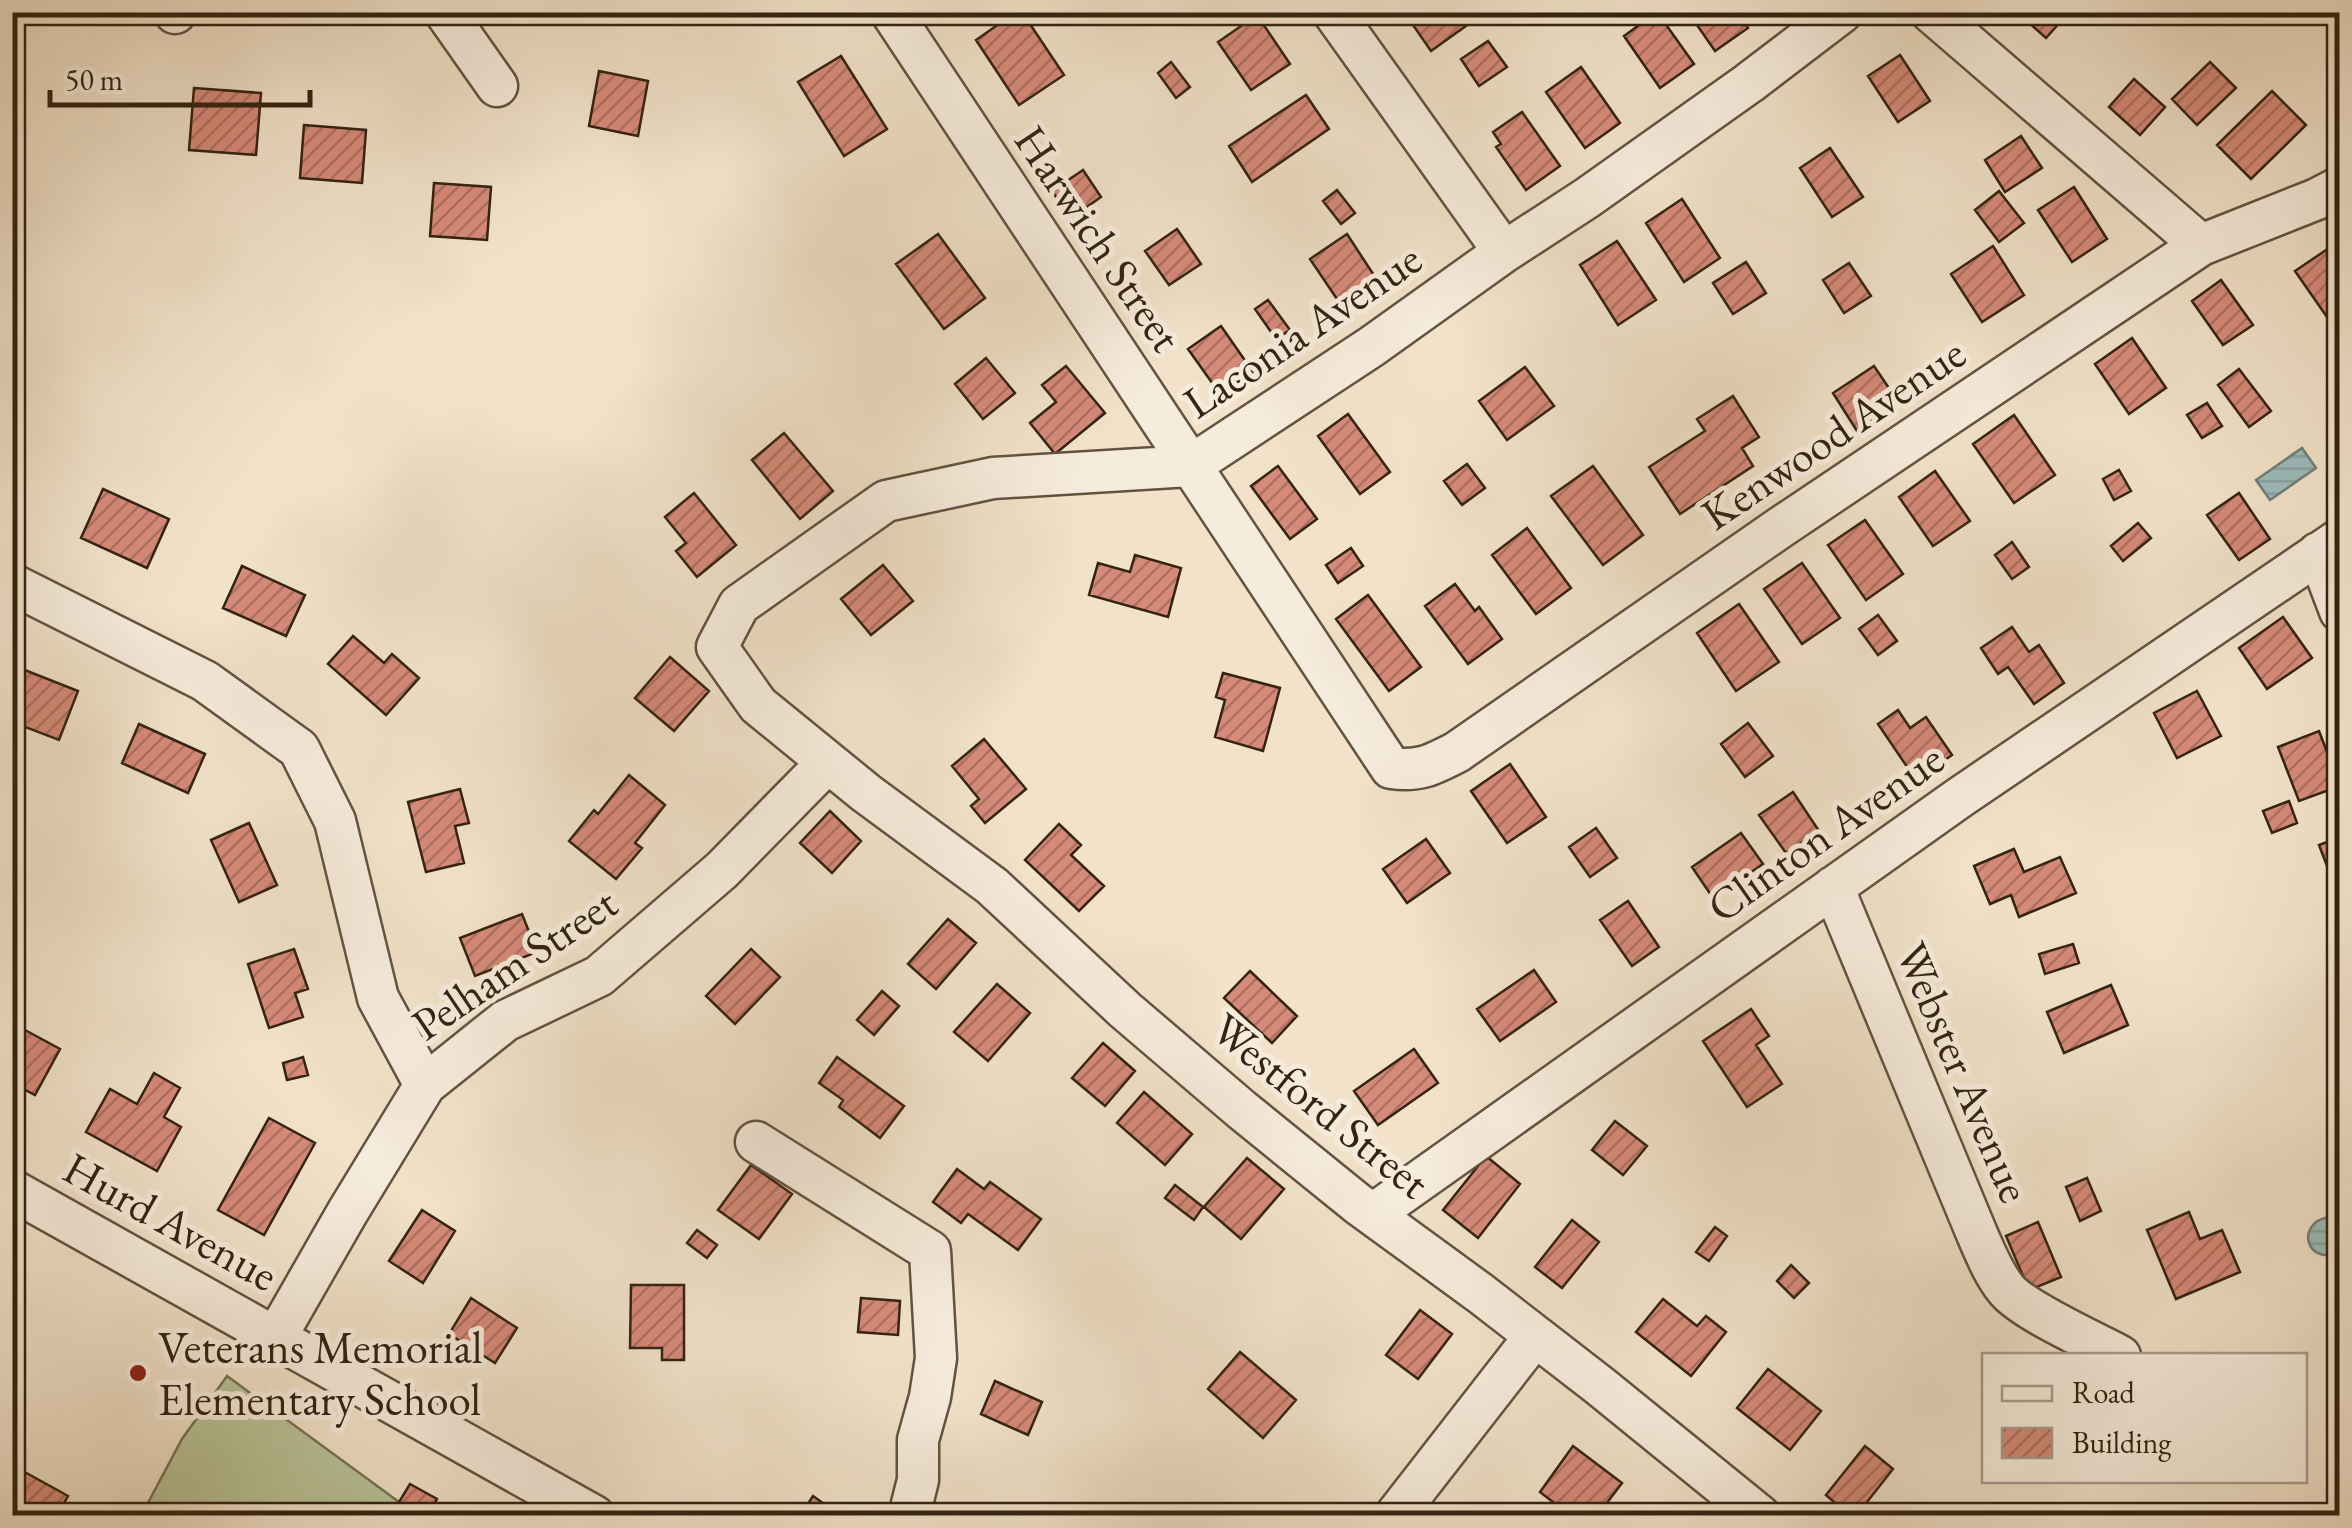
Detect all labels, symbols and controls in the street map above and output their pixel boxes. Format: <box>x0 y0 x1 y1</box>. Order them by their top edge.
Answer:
scale bar <box>50 45 310 107</box>
text: 50 m <box>65 60 123 99</box>
street label: Harwich Street <box>1002 114 1196 362</box>
street label: Laconia Avenue <box>1172 229 1432 431</box>
street label: Kenwood Avenue <box>1690 323 1976 543</box>
street label: Clinton Avenue <box>1695 729 1955 935</box>
street label: Pelham Street <box>400 873 628 1053</box>
street label: Webster Avenue <box>1883 933 2045 1211</box>
street label: Westford Street <box>1200 999 1442 1211</box>
street label: Hurd Avenue <box>54 1138 288 1304</box>
place label: Veterans Memorial Elementary School <box>158 1318 483 1428</box>
legend <box>1982 1353 2307 1483</box>
marker: Veterans Memorial Elementary School <box>127 1362 149 1384</box>
text: Road <box>2072 1373 2136 1412</box>
text: Building <box>2072 1423 2172 1462</box>

